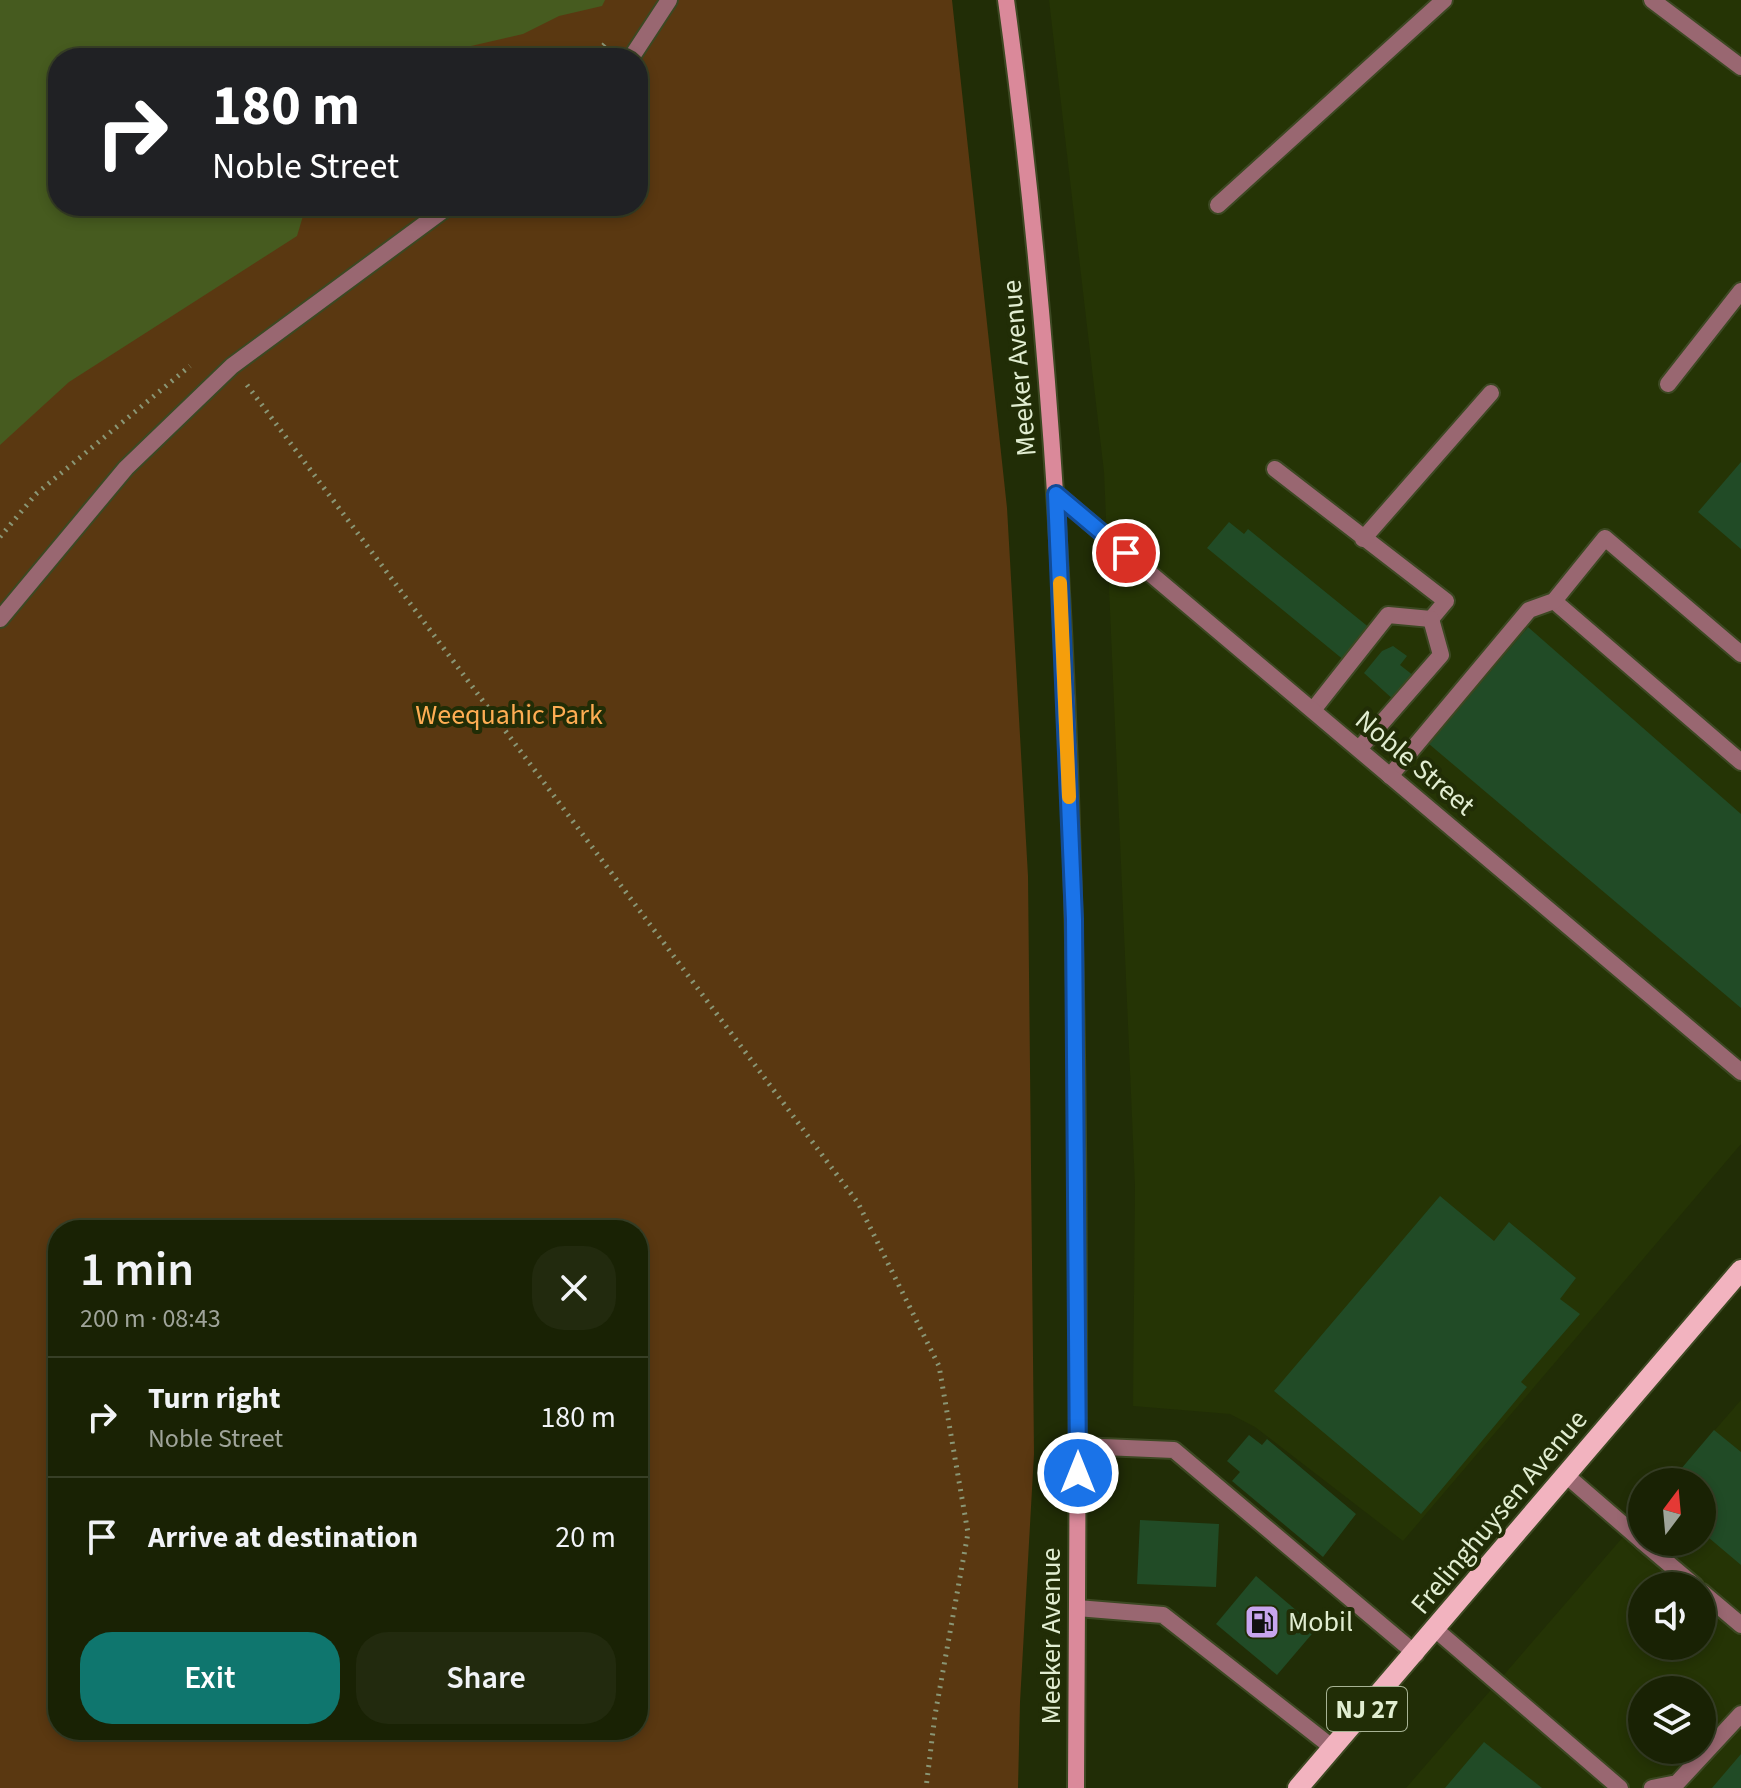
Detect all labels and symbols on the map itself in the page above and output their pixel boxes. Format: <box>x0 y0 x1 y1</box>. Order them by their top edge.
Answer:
street label: Meeker Avenue <box>991 278 1047 458</box>
pin <box>1092 519 1160 587</box>
park label: Weequahic Park <box>415 695 603 735</box>
street label: Noble Street <box>1346 701 1484 825</box>
street label: Frelinghuysen Avenue <box>1401 1401 1597 1623</box>
position arrow <box>1036 1431 1120 1515</box>
north arrow <box>1628 1468 1716 1556</box>
street label: Meeker Avenue <box>1031 1548 1071 1725</box>
place label: Mobil <box>1288 1602 1353 1642</box>
fuel station icon: Mobil <box>1243 1603 1281 1641</box>
road number: NJ 27 <box>1327 1687 1407 1731</box>

